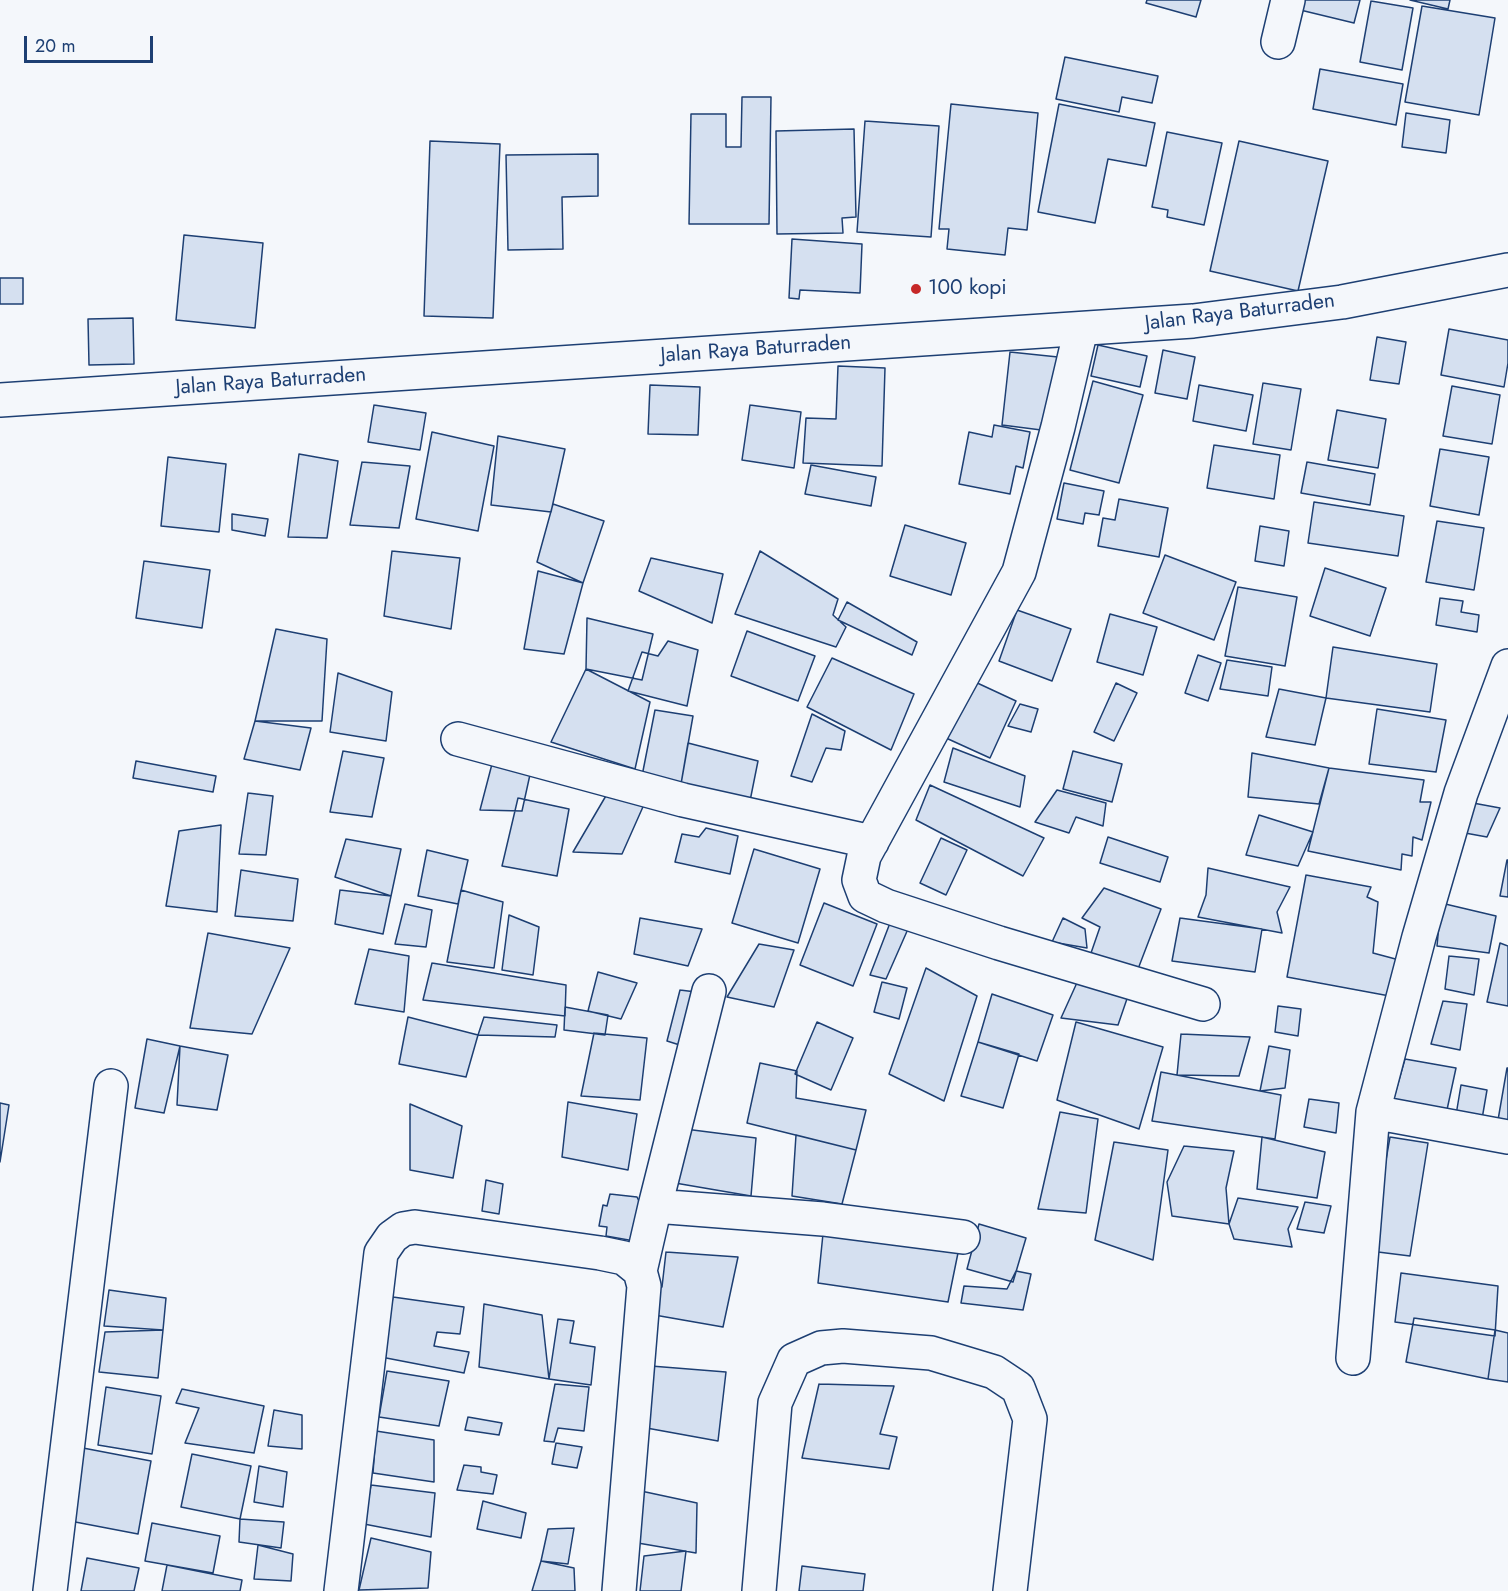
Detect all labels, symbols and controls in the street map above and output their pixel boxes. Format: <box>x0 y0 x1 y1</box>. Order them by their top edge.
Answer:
scale bar <box>27 24 156 62</box>
text: 20 m <box>35 33 75 59</box>
place label: 100 kopi <box>928 276 1007 302</box>
marker: 100 kopi <box>909 282 923 296</box>
street label: Jalan Raya Baturraden <box>1144 289 1336 337</box>
street label: Jalan Raya Baturraden <box>660 331 852 369</box>
street label: Jalan Raya Baturraden <box>175 363 367 401</box>

